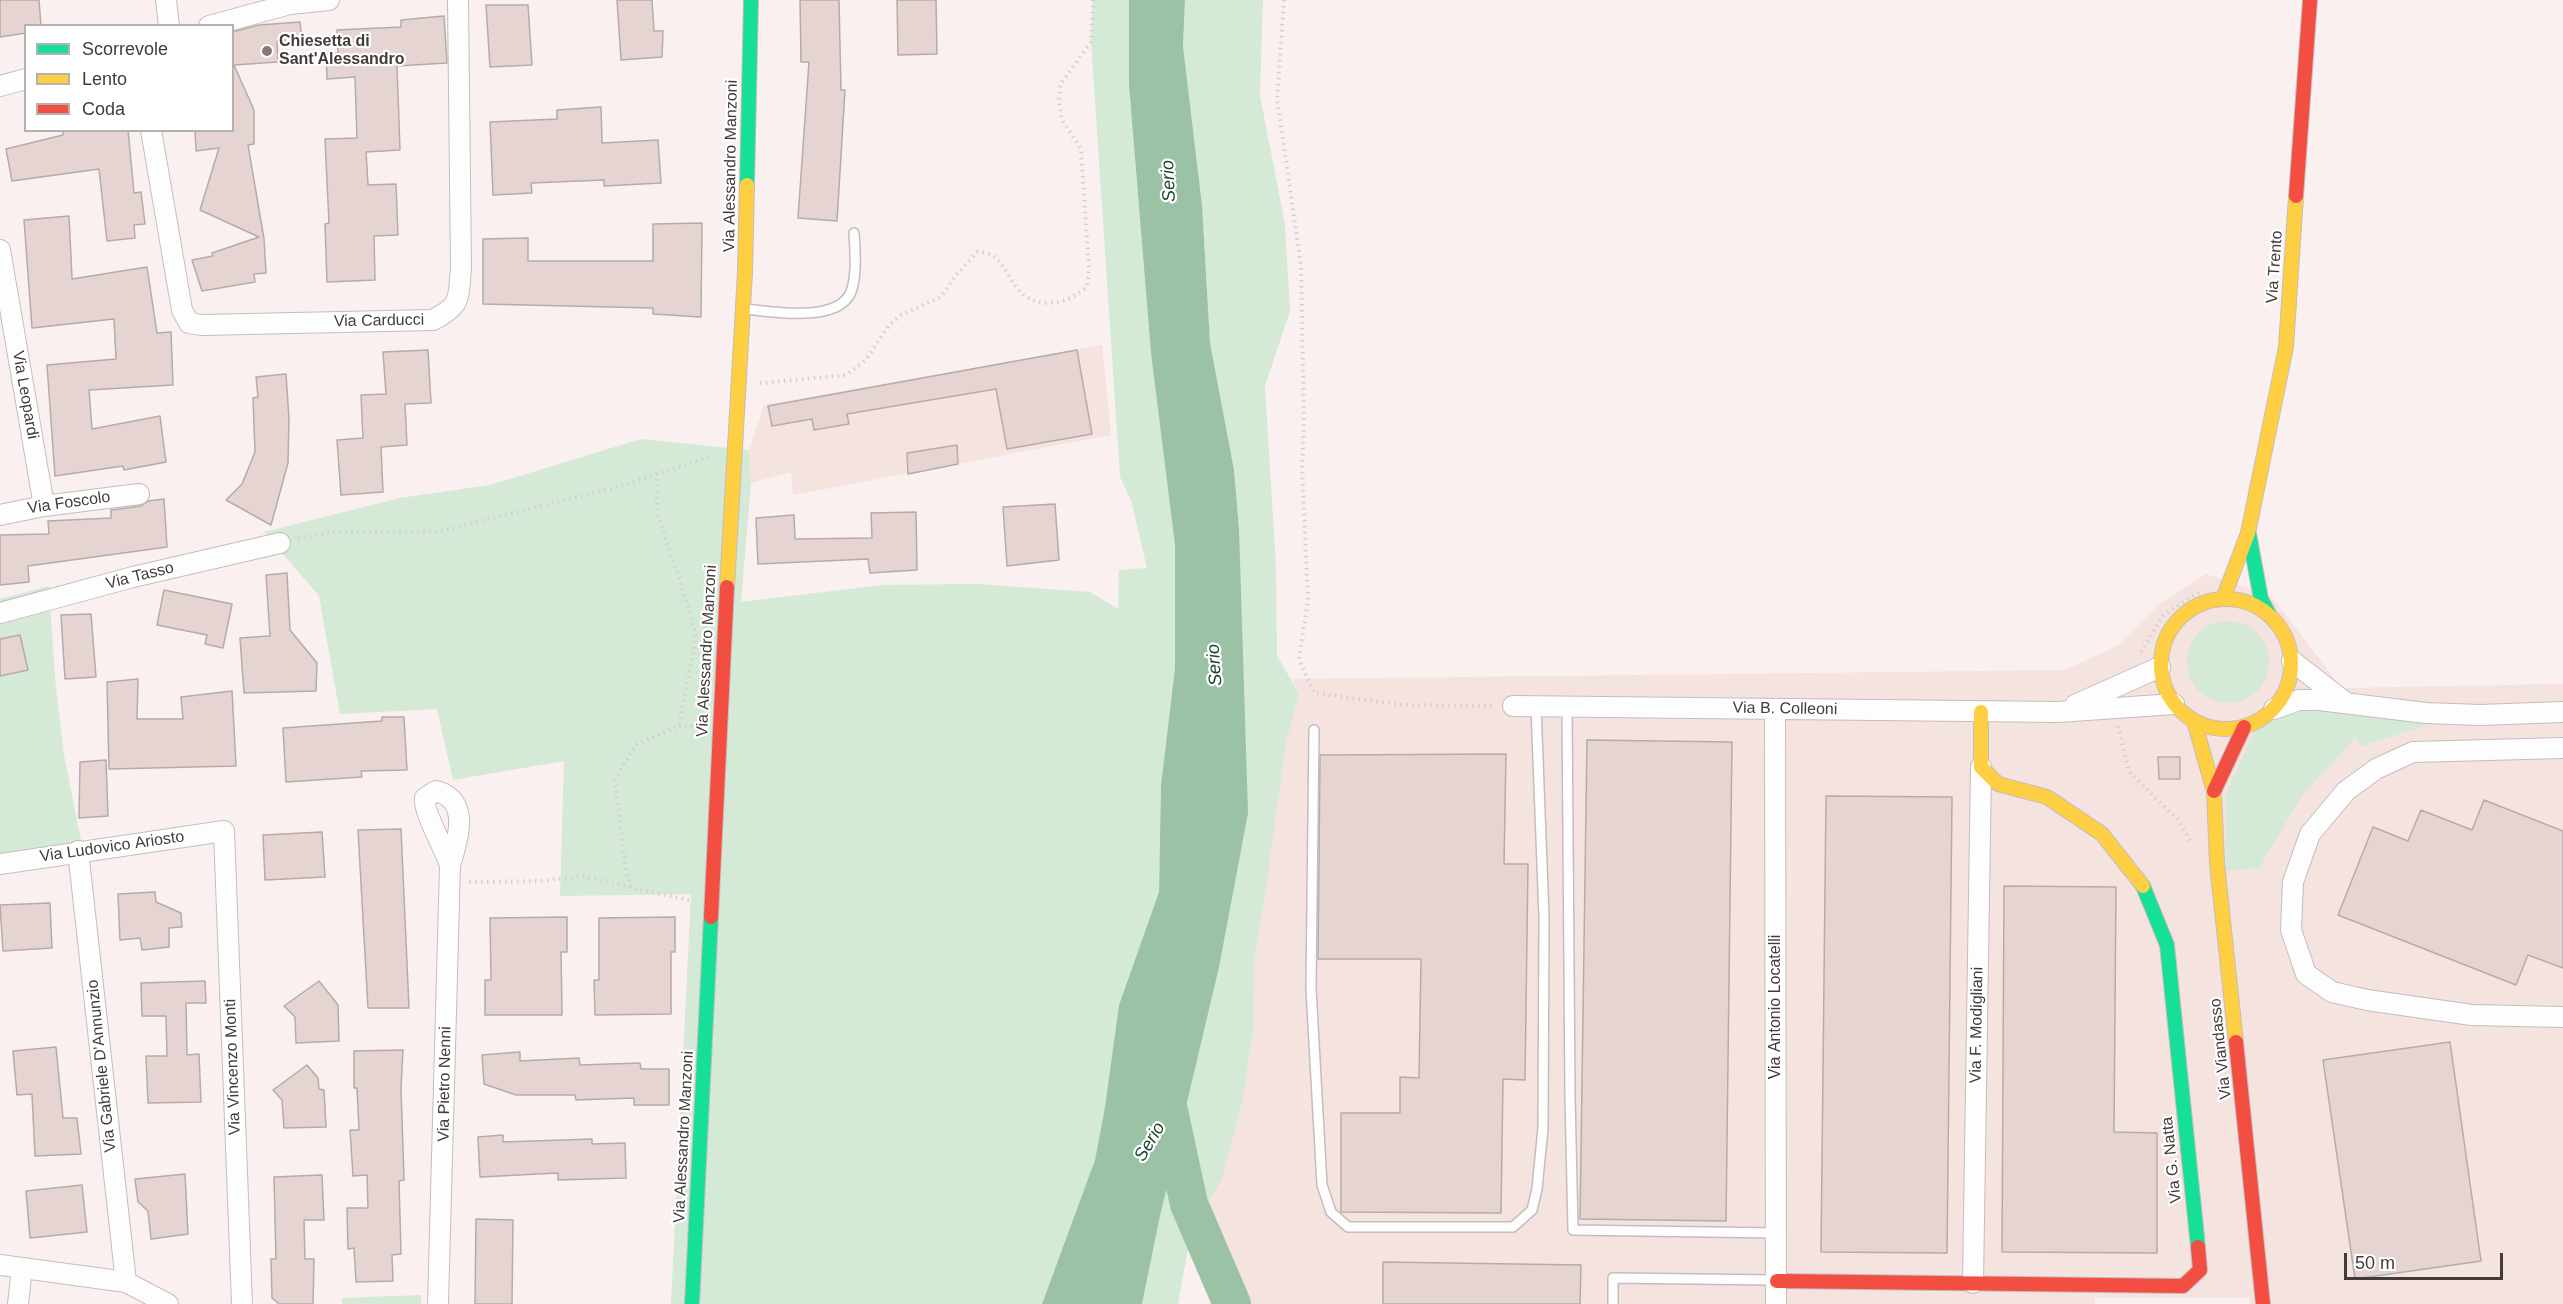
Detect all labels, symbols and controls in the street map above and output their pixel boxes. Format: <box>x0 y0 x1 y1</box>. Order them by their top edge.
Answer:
legend <box>24 24 234 132</box>
place label: Chiesetta di Sant'Alessandro <box>279 32 405 70</box>
text: Scorrevole <box>82 39 168 59</box>
marker: Chiesetta di Sant'Alessandro <box>260 44 274 58</box>
text: Lento <box>82 69 127 89</box>
street label: Via Alessandro Manzoni <box>720 80 742 252</box>
text: Coda <box>82 99 125 119</box>
water label: Serio <box>1157 159 1181 203</box>
street label: Via Trento <box>2263 230 2287 304</box>
street label: Via Carducci <box>334 311 424 331</box>
street label: Via Leopardi <box>8 349 42 441</box>
street label: Via Foscolo <box>26 488 112 518</box>
street label: Via Tasso <box>104 558 176 594</box>
street label: Via Alessandro Manzoni <box>693 564 721 738</box>
water label: Serio <box>1203 643 1227 687</box>
street label: Via B. Colleoni <box>1733 698 1837 720</box>
street label: Via Ludovico Ariosto <box>39 827 185 867</box>
street label: Via Antonio Locatelli <box>1766 935 1786 1079</box>
street label: Via F. Modigliani <box>1966 967 1988 1083</box>
street label: Via Gabriele D'Annunzio <box>83 979 121 1153</box>
street label: Via Viandasso <box>2206 997 2236 1101</box>
street label: Via Vincenzo Monti <box>221 999 245 1135</box>
street label: Via Pietro Nenni <box>434 1026 456 1142</box>
street label: Via Alessandro Manzoni <box>670 1050 698 1224</box>
street label: Via G. Natta <box>2158 1116 2186 1204</box>
water label: Serio <box>1130 1118 1170 1166</box>
scale bar <box>2347 1241 2506 1279</box>
text: 50 m <box>2355 1253 2395 1273</box>

